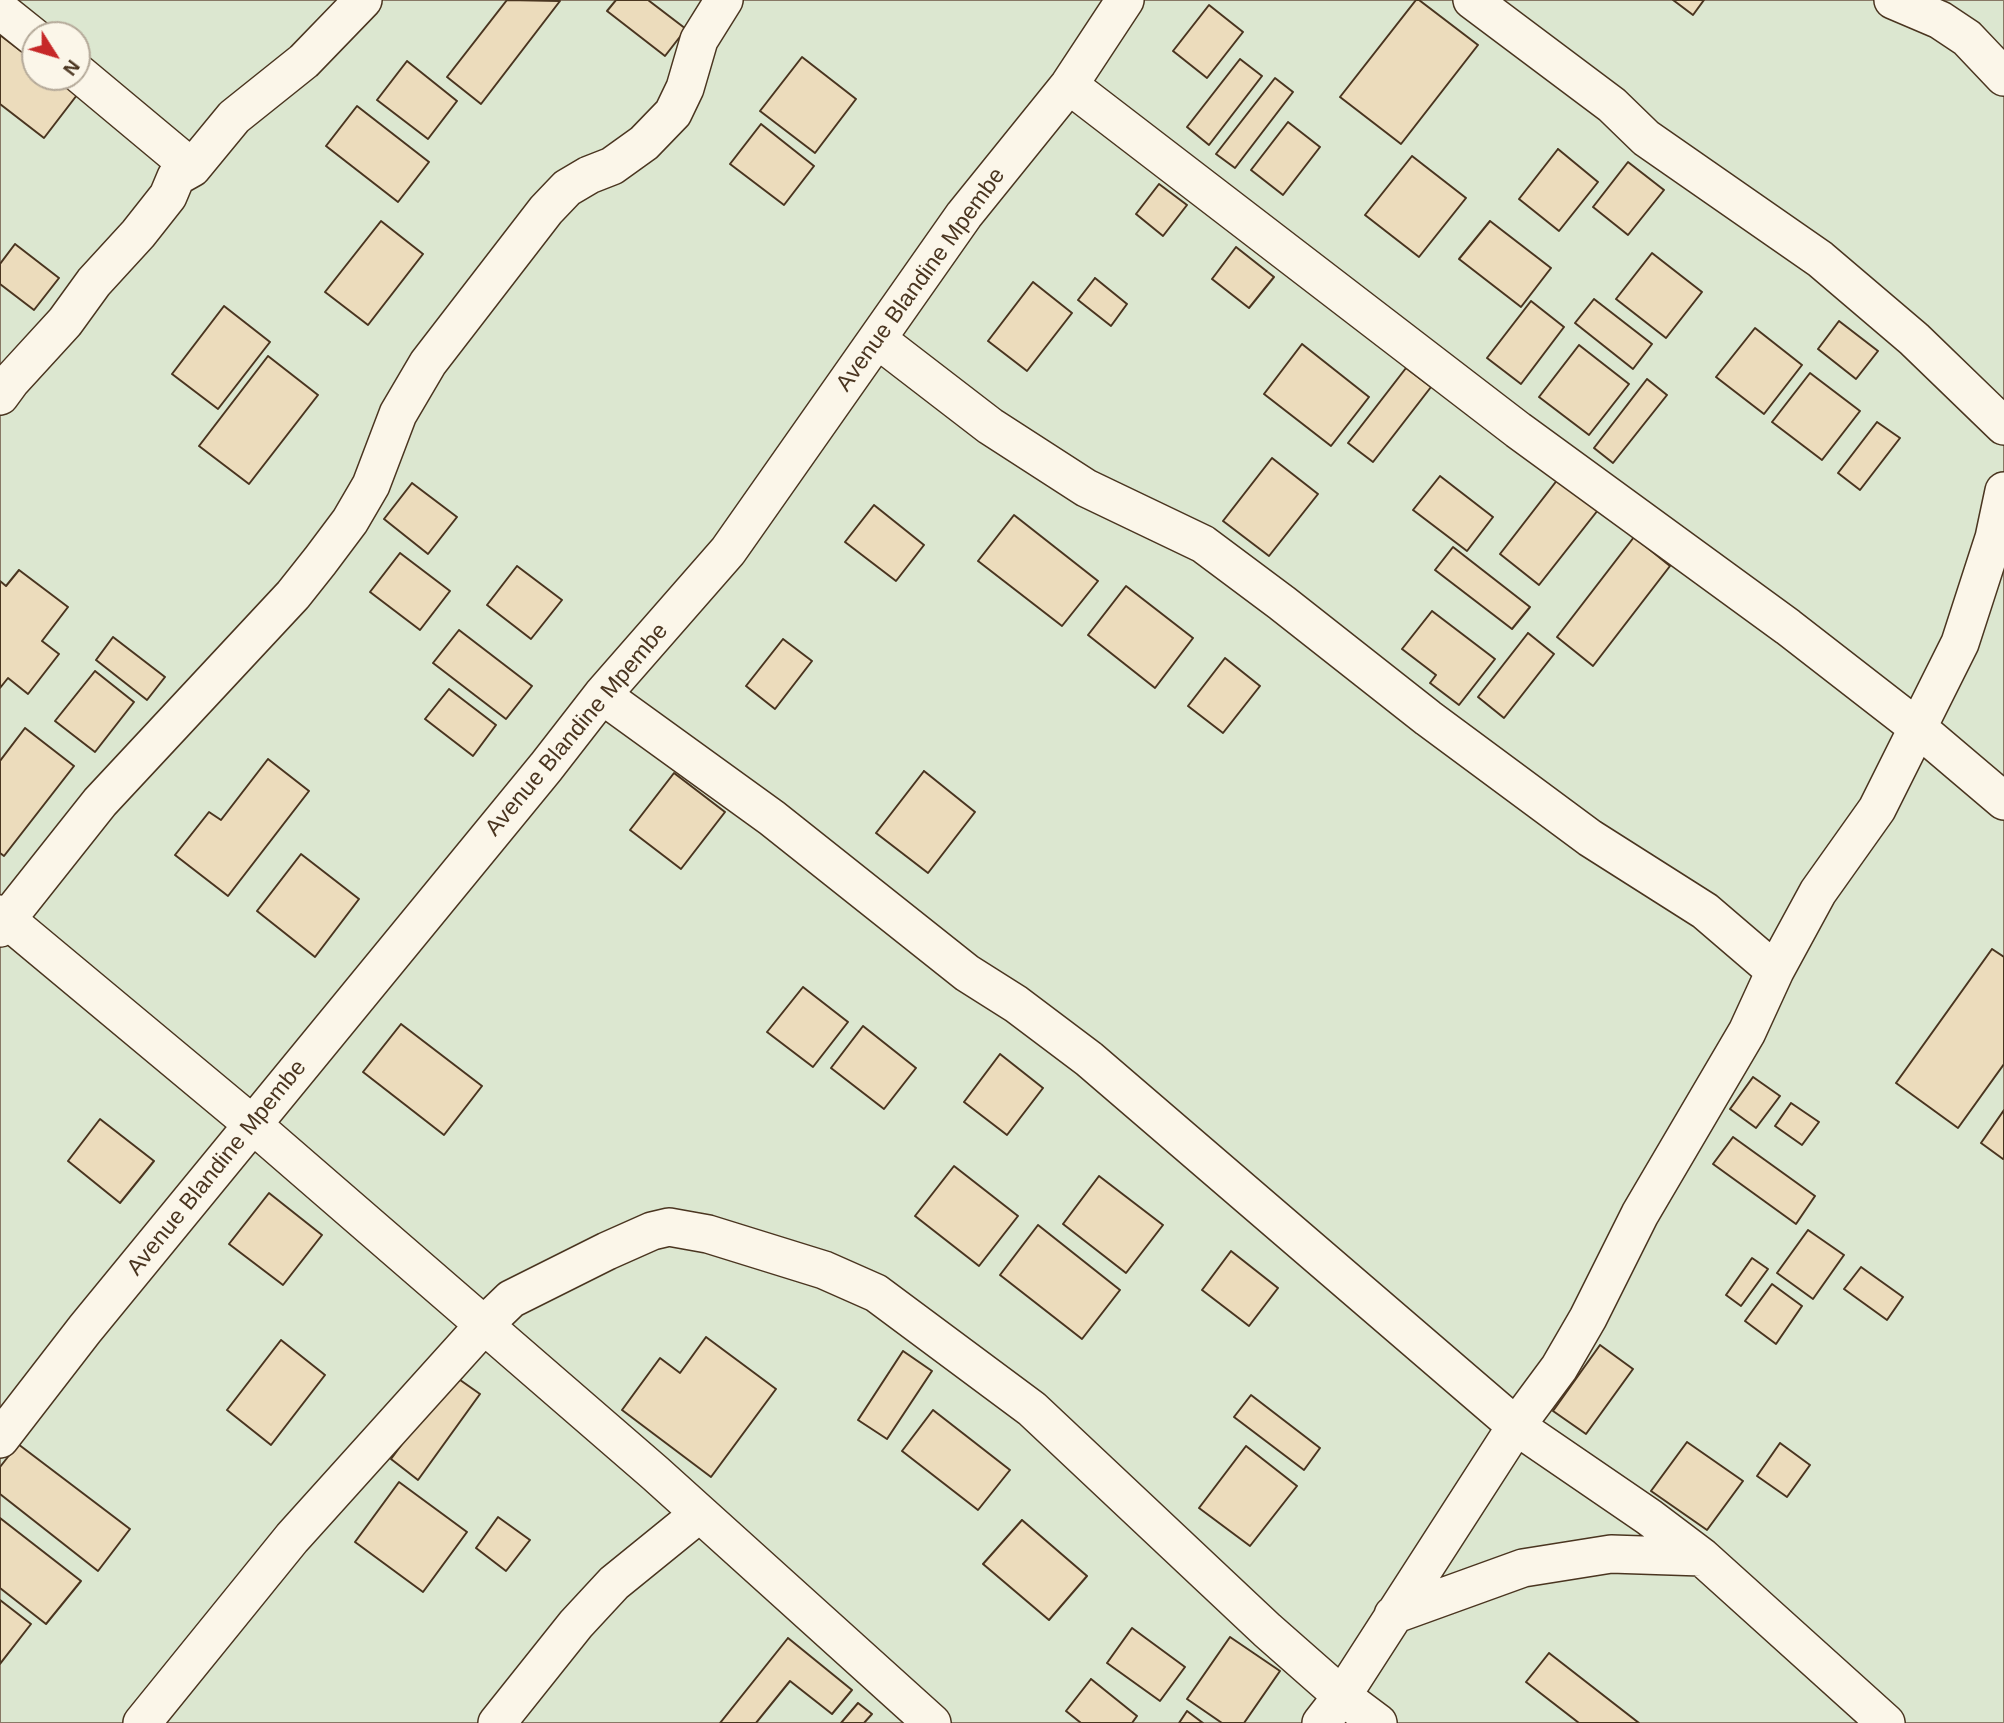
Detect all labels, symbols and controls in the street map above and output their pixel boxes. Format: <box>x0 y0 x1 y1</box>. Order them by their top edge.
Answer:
north arrow <box>21 21 91 91</box>
text: N <box>59 56 84 80</box>
street label: Avenue Blandine Mpembe <box>831 163 1011 397</box>
street label: Avenue Blandine Mpembe <box>480 618 674 842</box>
street label: Avenue Blandine Mpembe <box>122 1055 312 1281</box>

